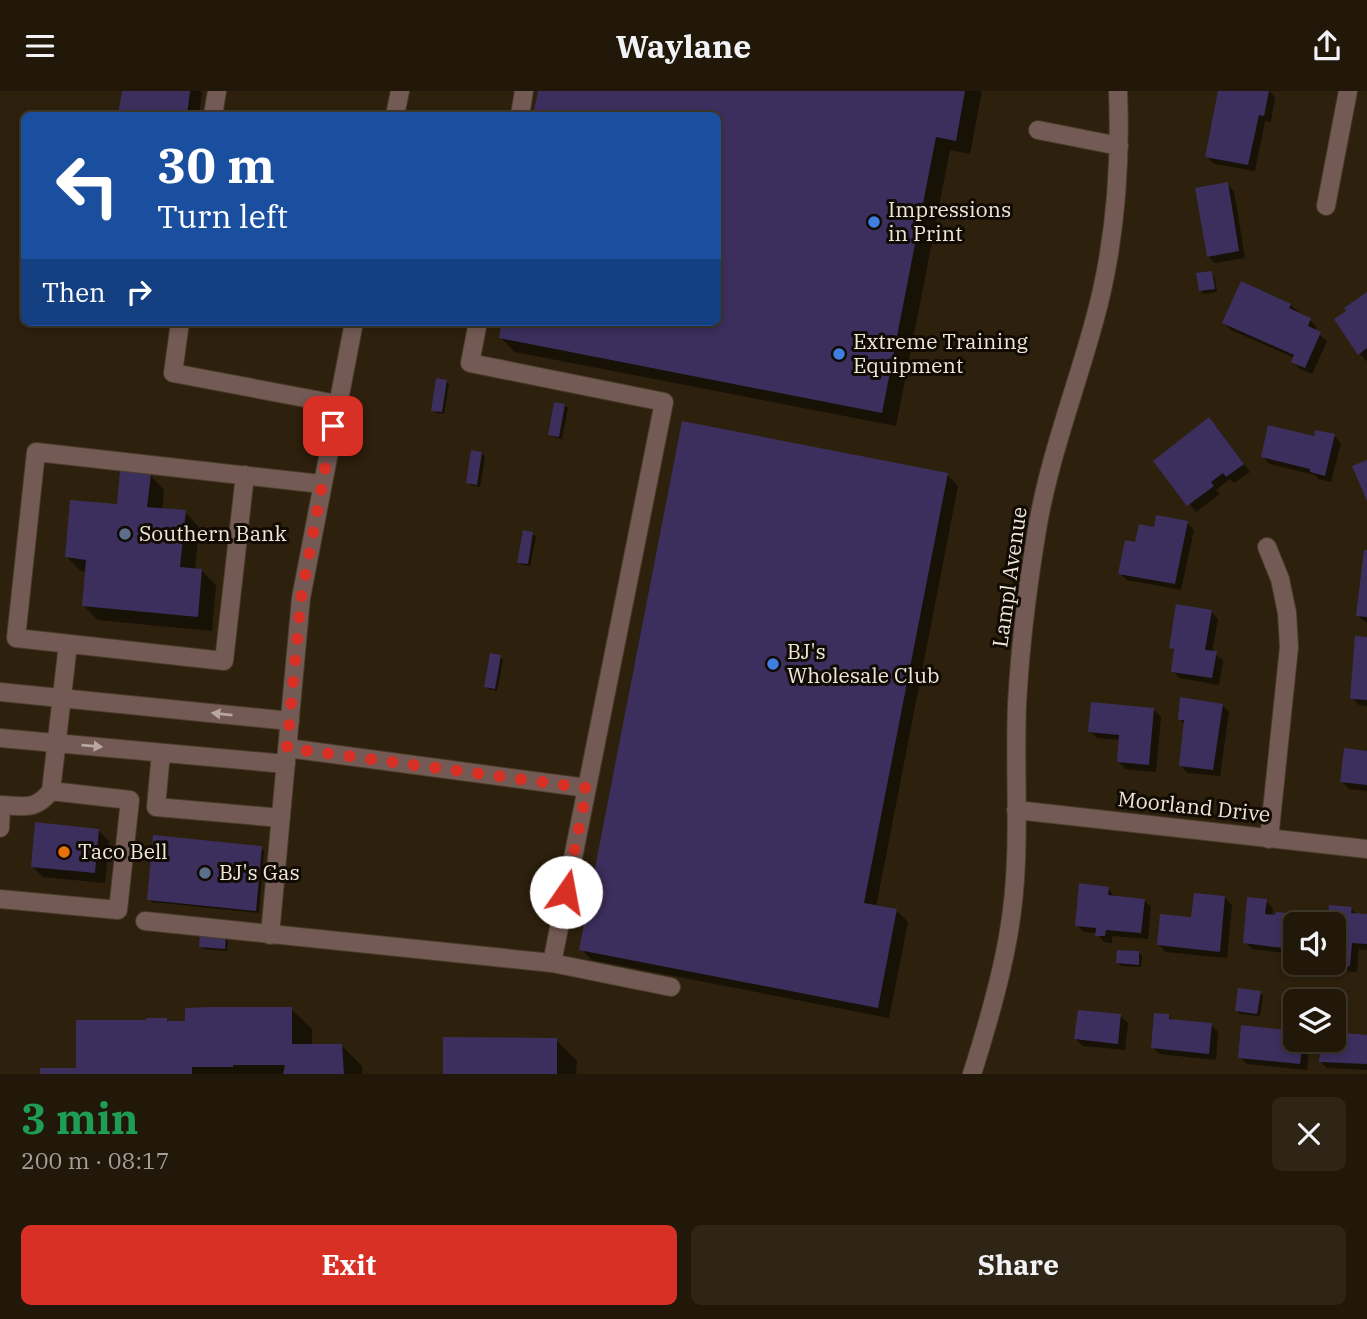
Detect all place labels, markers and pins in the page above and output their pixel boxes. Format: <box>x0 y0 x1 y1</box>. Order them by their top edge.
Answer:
place label: Impressions in Print <box>888 195 1011 247</box>
marker: Impressions in Print <box>866 214 882 230</box>
place label: Extreme Training Equipment <box>853 327 1029 379</box>
marker: Extreme Training Equipment <box>831 346 847 362</box>
pin <box>303 396 363 456</box>
place label: Southern Bank <box>139 519 288 547</box>
marker: Southern Bank <box>117 526 133 542</box>
place label: BJ's Wholesale Club <box>787 637 939 689</box>
marker: BJ's Wholesale Club <box>765 656 781 672</box>
place label: Taco Bell <box>78 837 168 865</box>
marker: Taco Bell <box>56 844 72 860</box>
place label: BJ's Gas <box>219 858 300 886</box>
marker: BJ's Gas <box>197 865 213 881</box>

